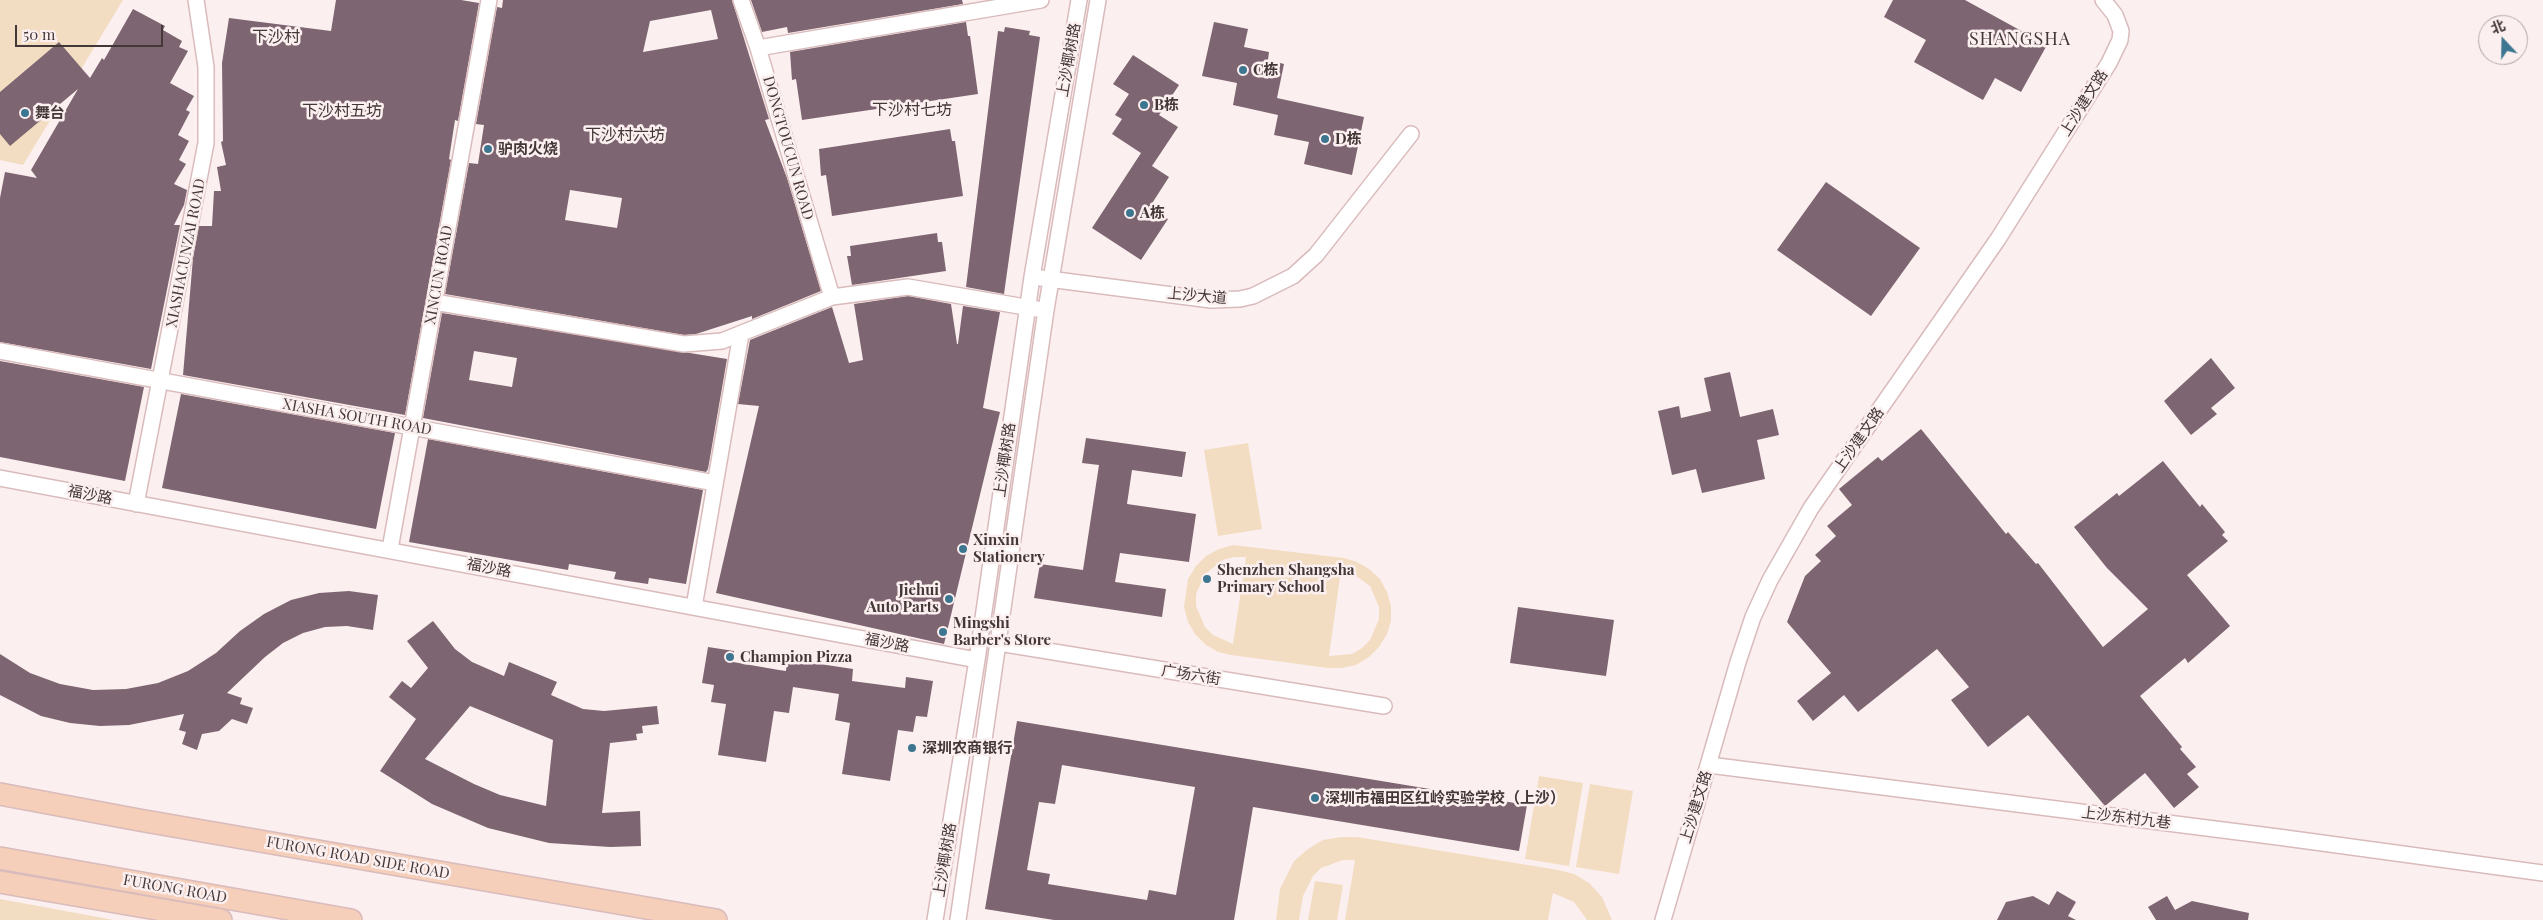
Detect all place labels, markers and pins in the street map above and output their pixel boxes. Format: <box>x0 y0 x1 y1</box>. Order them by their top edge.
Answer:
place label: C栋 <box>1253 61 1279 79</box>
marker: C栋 <box>1237 64 1249 76</box>
place label: B栋 <box>1154 96 1179 114</box>
marker: B栋 <box>1138 99 1150 111</box>
place label: 舞台 <box>35 104 65 122</box>
marker: 舞台 <box>19 107 31 119</box>
place label: D栋 <box>1335 130 1362 148</box>
marker: D栋 <box>1319 133 1331 145</box>
place label: 驴肉火烧 <box>498 140 558 158</box>
marker: 驴肉火烧 <box>482 143 494 155</box>
place label: A栋 <box>1140 204 1165 222</box>
marker: A栋 <box>1124 207 1136 219</box>
place label: Xinxin Stationery <box>973 531 1045 566</box>
marker: Xinxin Stationery <box>957 543 969 555</box>
place label: Shenzhen Shangsha Primary School <box>1217 561 1355 596</box>
marker: Shenzhen Shangsha Primary School <box>1201 573 1213 585</box>
place label: Jiehui Auto Parts <box>867 581 939 616</box>
marker: Jiehui Auto Parts <box>943 593 955 605</box>
place label: Mingshi Barber's Store <box>953 614 1051 649</box>
marker: Mingshi Barber's Store <box>937 626 949 638</box>
place label: Champion Pizza <box>740 648 852 666</box>
marker: Champion Pizza <box>724 651 736 663</box>
place label: 深圳农商银行 <box>922 739 1012 757</box>
marker: 深圳农商银行 <box>906 742 918 754</box>
place label: 深圳市福田区红岭实验学校（上沙） <box>1325 789 1565 807</box>
marker: 深圳市福田区红岭实验学校（上沙） <box>1309 792 1321 804</box>

